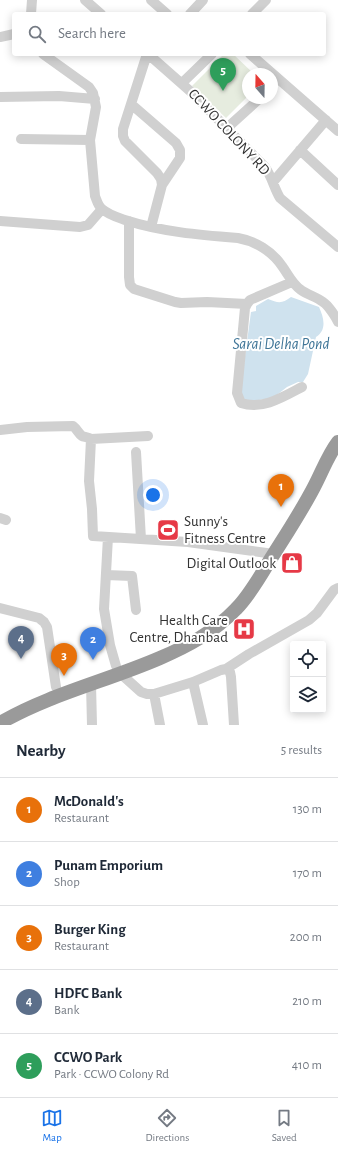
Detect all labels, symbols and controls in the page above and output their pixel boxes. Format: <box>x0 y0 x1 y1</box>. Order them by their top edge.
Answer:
search box <box>12 12 326 56</box>
icon: search <box>26 23 48 45</box>
text: Search here <box>58 26 126 41</box>
pin: 5 <box>210 58 236 91</box>
north arrow <box>242 68 278 104</box>
street label: CCWO COLONY RD <box>185 86 273 178</box>
water label: Sarai Delha Pond <box>232 336 330 352</box>
pin: 1 <box>268 474 294 507</box>
your location <box>143 485 163 505</box>
place label: Sunny's Fitness Centre <box>184 514 266 546</box>
sports icon: Sunny's Fitness Centre <box>155 517 181 543</box>
shop icon: Digital Outlook <box>279 550 305 576</box>
place label: Digital Outlook <box>187 556 276 571</box>
place label: Health Care Centre, Dhanbad <box>129 613 228 645</box>
hospital icon: Health Care Centre, Dhanbad <box>231 616 257 642</box>
pin: 4 <box>8 626 34 659</box>
pin: 2 <box>80 627 106 660</box>
map controls <box>290 641 326 713</box>
button: locate <box>290 641 326 677</box>
pin: 3 <box>51 643 77 676</box>
button: layers <box>290 677 326 713</box>
text: Nearby <box>16 742 66 759</box>
text: 5 results <box>281 744 322 757</box>
text: McDonald's <box>54 794 124 809</box>
text: 1 <box>27 803 31 816</box>
text: 130 m <box>293 803 322 816</box>
text: Restaurant <box>54 812 109 825</box>
text: Punam Emporium <box>54 858 163 873</box>
text: 2 <box>26 867 32 880</box>
text: 170 m <box>293 867 322 880</box>
text: Shop <box>54 876 80 889</box>
text: Burger King <box>54 922 126 937</box>
text: 3 <box>26 931 32 944</box>
text: 200 m <box>290 931 322 944</box>
text: Restaurant <box>54 940 109 953</box>
text: HDFC Bank <box>54 986 122 1001</box>
text: 4 <box>26 995 32 1008</box>
text: 210 m <box>292 995 322 1008</box>
text: Bank <box>54 1004 80 1017</box>
text: CCWO Park <box>54 1050 122 1065</box>
text: 5 <box>26 1059 32 1072</box>
text: 410 m <box>292 1059 322 1072</box>
text: Park · CCWO Colony Rd <box>54 1068 169 1081</box>
tab: Map <box>41 1107 63 1144</box>
tab: Directions <box>145 1107 189 1144</box>
tab: Saved <box>272 1107 297 1144</box>

